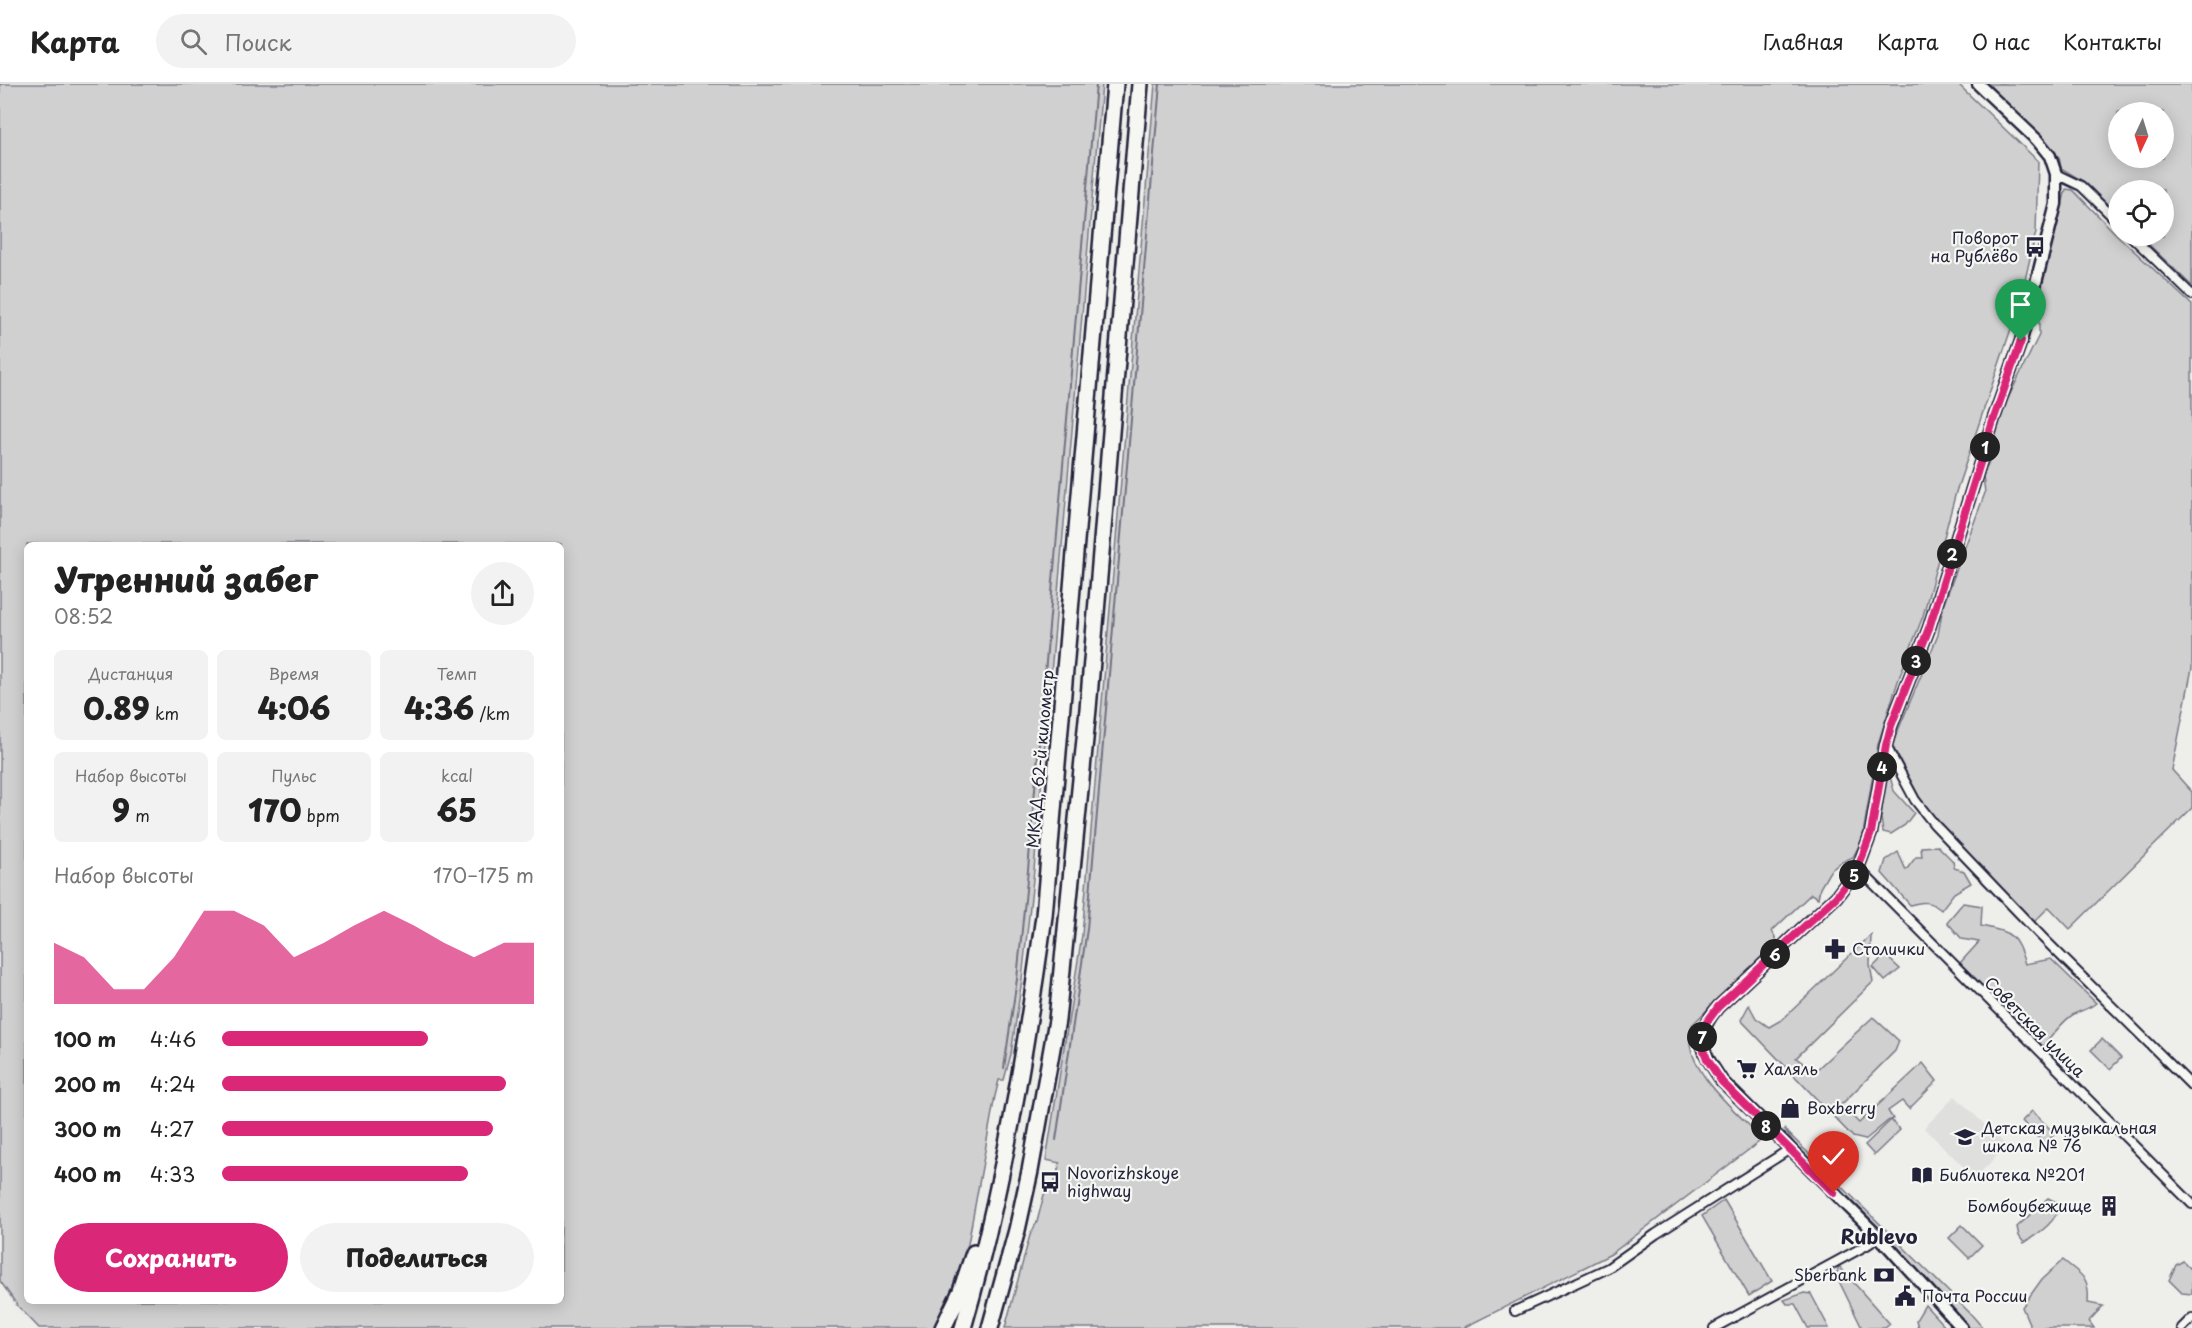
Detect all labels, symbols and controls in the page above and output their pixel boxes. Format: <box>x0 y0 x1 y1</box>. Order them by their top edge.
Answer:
search box <box>156 14 576 68</box>
text: Карта <box>30 20 120 63</box>
icon: search <box>177 25 210 58</box>
text: Поиск <box>225 25 292 58</box>
text: Главная <box>1763 25 1844 57</box>
text: Карта <box>1877 25 1939 57</box>
text: О нас <box>1972 25 2030 57</box>
text: Контакты <box>2063 25 2162 57</box>
north arrow <box>2108 102 2174 168</box>
map controls <box>2108 102 2174 246</box>
button: locate <box>2108 180 2174 246</box>
place label: Поворот на Рублёво <box>1930 225 2018 267</box>
bus stop icon: Поворот на Рублёво <box>2023 235 2047 259</box>
pin <box>1995 279 2046 341</box>
icon: arrive <box>2004 288 2037 321</box>
pin: 1 <box>1970 432 2000 462</box>
text: 1 <box>1981 435 1989 459</box>
pin: 2 <box>1937 539 1967 569</box>
text: 2 <box>1946 542 1958 566</box>
text: Утренний забег <box>54 553 318 603</box>
button: share <box>471 562 534 625</box>
text: 08:52 <box>54 601 113 631</box>
pin: 3 <box>1901 646 1931 676</box>
text: 3 <box>1911 649 1921 673</box>
text: Дистанция <box>89 661 173 685</box>
text: Время <box>268 661 320 685</box>
text: Темп <box>437 661 477 685</box>
street label: МКАД, 62-й километр <box>1019 669 1059 849</box>
text: 0.89 <box>83 685 150 730</box>
text: 4:06 <box>258 685 330 730</box>
text: 4:36 <box>404 685 474 730</box>
text: km <box>150 701 179 725</box>
text: /km <box>474 701 510 725</box>
pin: 4 <box>1867 752 1897 782</box>
text: 4 <box>1877 755 1887 779</box>
text: Набор высоты <box>75 763 187 787</box>
text: Пульс <box>271 763 317 787</box>
text: kcal <box>441 763 473 787</box>
text: 9 <box>112 787 130 832</box>
text: 170 <box>248 787 302 832</box>
text: 65 <box>437 787 477 832</box>
text: m <box>130 803 150 827</box>
text: bpm <box>302 803 340 827</box>
text: Набор высоты <box>54 860 194 890</box>
text: 170–175 m <box>433 860 534 890</box>
pin: 5 <box>1839 860 1869 890</box>
text: 5 <box>1849 863 1859 887</box>
place label: Столички <box>1852 936 1925 960</box>
pharmacy icon: Столички <box>1823 937 1847 961</box>
pin: 6 <box>1760 939 1790 969</box>
text: 6 <box>1769 942 1781 966</box>
street label: Советская улица <box>1980 970 2092 1082</box>
pin: 7 <box>1687 1022 1717 1052</box>
text: 100 m <box>54 1024 116 1054</box>
text: 4:46 <box>150 1024 196 1054</box>
text: 7 <box>1697 1025 1707 1049</box>
place label: Халяль <box>1764 1056 1818 1080</box>
supermarket icon: Халяль <box>1735 1057 1759 1081</box>
text: 200 m <box>54 1069 121 1099</box>
text: 4:24 <box>150 1069 196 1099</box>
place label: Boxberry <box>1807 1095 1876 1119</box>
shop icon: Boxberry <box>1778 1096 1802 1120</box>
pin: 8 <box>1751 1111 1781 1141</box>
text: 300 m <box>54 1114 122 1144</box>
text: 4:27 <box>150 1114 194 1144</box>
text: 8 <box>1761 1114 1771 1138</box>
place label: Детская музыкальная школа № 76 <box>1981 1115 2157 1157</box>
school or university icon: Детская музыкальная школа № 76 <box>1953 1125 1977 1149</box>
pin <box>1808 1131 1859 1193</box>
icon: check <box>1817 1140 1850 1173</box>
text: 400 m <box>54 1159 122 1189</box>
text: 4:33 <box>150 1159 195 1189</box>
place label: Novorizhskoye highway <box>1067 1160 1179 1202</box>
place label: Библиотека №201 <box>1939 1162 2085 1186</box>
library icon: Библиотека №201 <box>1910 1163 1934 1187</box>
bus stop icon: Novorizhskoye highway <box>1038 1170 1062 1194</box>
place label: Бомбоубежище <box>1968 1193 2092 1217</box>
building icon: Бомбоубежище <box>2097 1194 2121 1218</box>
district label: Rublevo <box>1841 1221 1918 1251</box>
button: Сохранить <box>54 1223 288 1292</box>
button: Поделиться <box>300 1223 534 1292</box>
place label: Sberbank <box>1794 1262 1867 1286</box>
bank icon: Sberbank <box>1872 1263 1896 1287</box>
place label: Почта России <box>1922 1283 2027 1307</box>
public building icon: Почта России <box>1893 1284 1917 1308</box>

